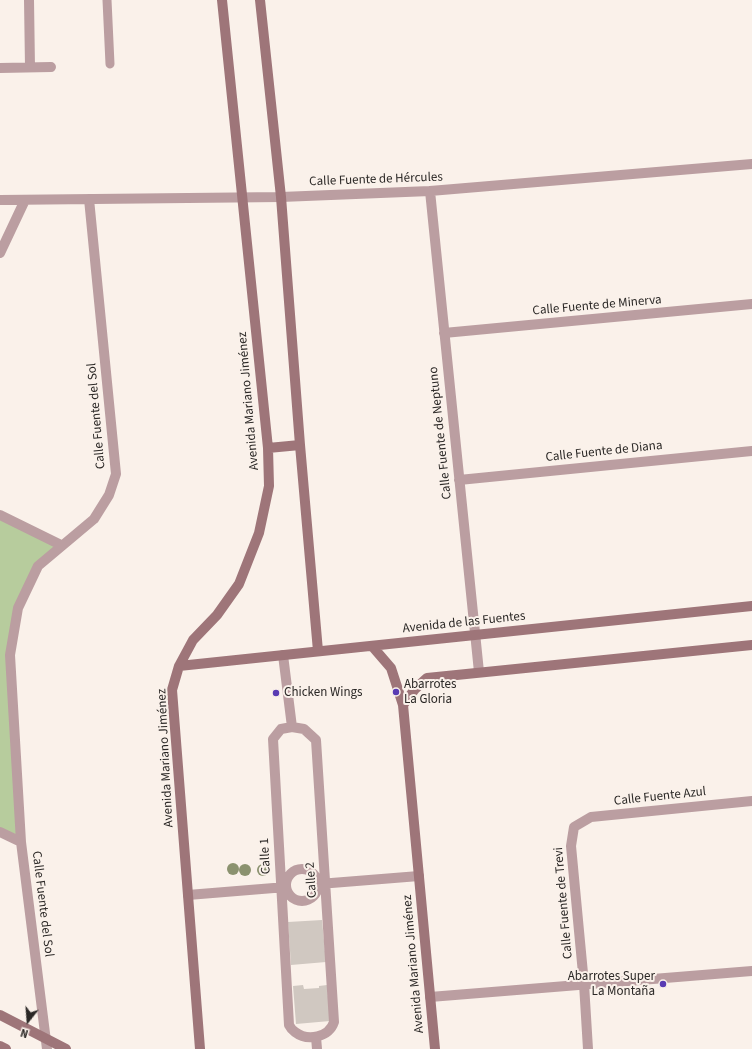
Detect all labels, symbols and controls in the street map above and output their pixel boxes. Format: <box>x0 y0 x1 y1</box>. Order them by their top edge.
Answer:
street label: Calle Fuente de Hércules <box>309 170 443 190</box>
street label: Calle Fuente de Minerva <box>532 293 662 319</box>
street label: Avenida Mariano Jiménez <box>235 331 263 471</box>
street label: Calle Fuente del Sol <box>85 362 109 470</box>
street label: Calle Fuente de Neptuno <box>426 366 456 500</box>
street label: Calle Fuente de Diana <box>545 438 663 466</box>
street label: Avenida de las Fuentes <box>402 609 526 637</box>
place label: Abarrotes La Gloria <box>404 677 456 708</box>
place label: Chicken Wings <box>284 685 363 701</box>
marker: Abarrotes La Gloria <box>391 687 401 697</box>
street label: Avenida Mariano Jiménez <box>155 688 177 828</box>
marker: Chicken Wings <box>271 688 281 698</box>
street label: Calle Fuente Azul <box>613 784 707 810</box>
street label: Calle 1 <box>257 838 275 874</box>
street label: Calle Fuente de Trevi <box>551 846 577 960</box>
street label: Calle Fuente del Sol <box>28 850 56 958</box>
street label: Calle 2 <box>303 861 321 899</box>
street label: Avenida Mariano Jiménez <box>400 894 428 1034</box>
place label: Abarrotes Super La Montaña <box>568 969 655 1000</box>
marker: Abarrotes Super La Montaña <box>658 979 668 989</box>
north arrow <box>8 1001 48 1041</box>
text: N <box>19 1025 30 1041</box>

